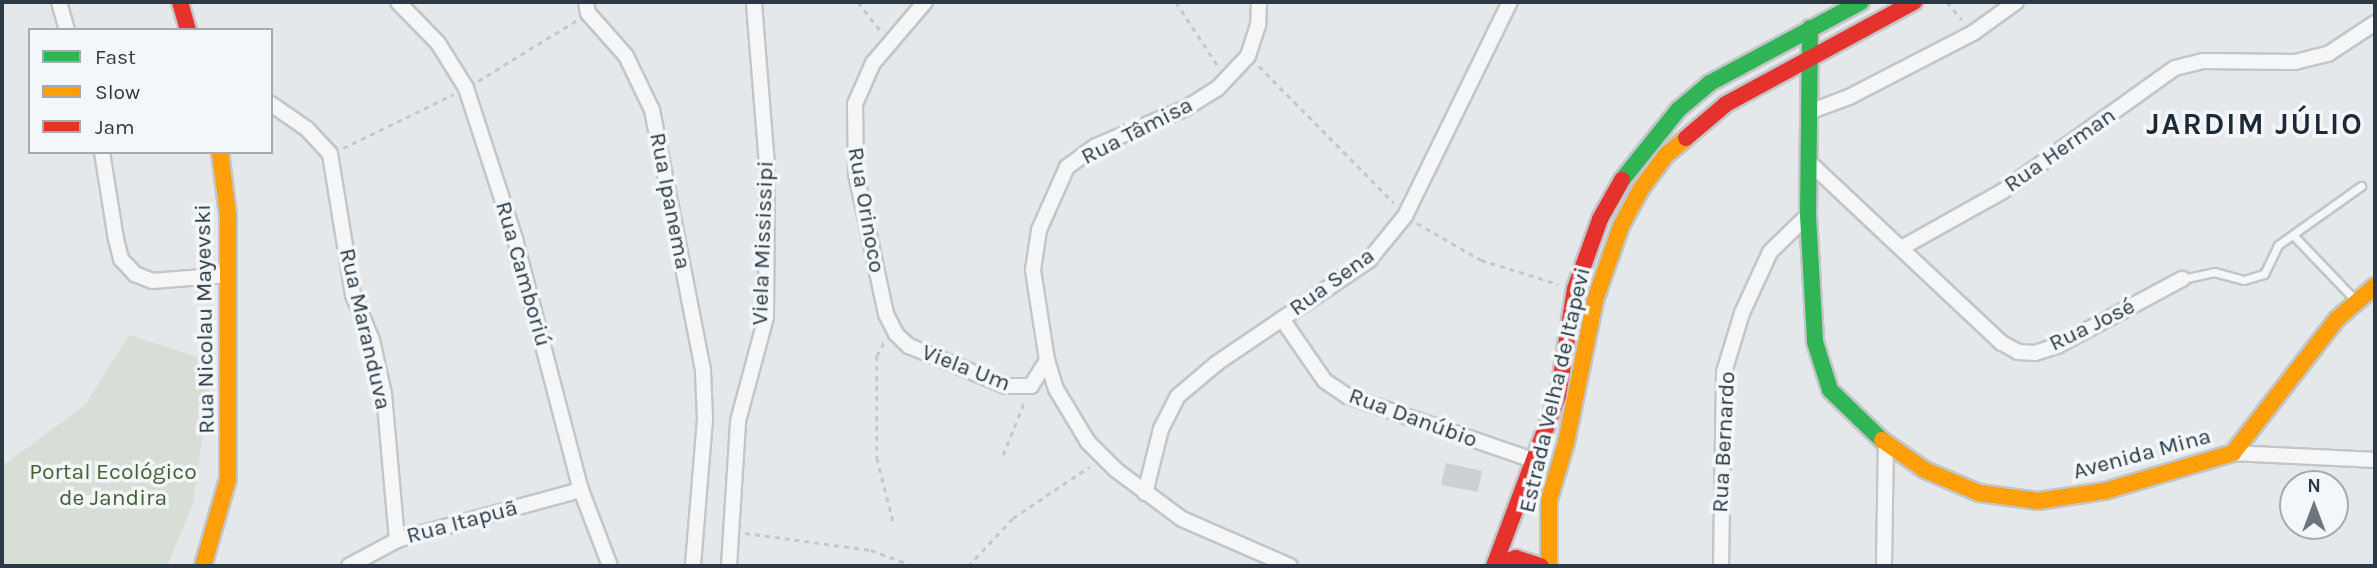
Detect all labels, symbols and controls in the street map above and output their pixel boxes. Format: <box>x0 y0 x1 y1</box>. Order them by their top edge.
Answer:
legend <box>28 28 273 154</box>
text: Fast <box>95 45 136 69</box>
text: Slow <box>95 80 140 104</box>
street label: Rua Tâmisa <box>1077 91 1197 171</box>
street label: Rua Herman <box>1999 102 2121 198</box>
district label: JARDIM JÚLIO <box>2148 106 2362 142</box>
text: Jam <box>95 115 135 139</box>
street label: Rua Ipanema <box>643 130 697 272</box>
street label: Rua Orinoco <box>841 145 891 275</box>
street label: Viela Mississipi <box>746 160 780 326</box>
street label: Rua Camboriú <box>489 198 557 350</box>
street label: Rua Nicolau Mayevski <box>189 204 221 434</box>
street label: Rua Sena <box>1284 242 1380 322</box>
street label: Rua Maranduva <box>333 246 397 412</box>
street label: Estrada Velha de Itapevi <box>1513 265 1597 515</box>
street label: Rua José <box>2045 292 2139 358</box>
street label: Viela Um <box>918 339 1014 397</box>
street label: Rua Bernardo <box>1707 371 1741 513</box>
street label: Rua Danúbio <box>1345 382 1481 454</box>
street label: Avenida Mina <box>2070 422 2214 486</box>
park label: Portal Ecológico de Jandira <box>29 458 197 512</box>
north arrow <box>2279 470 2349 540</box>
text: N <box>2307 475 2321 497</box>
street label: Rua Itapuã <box>403 494 521 550</box>

